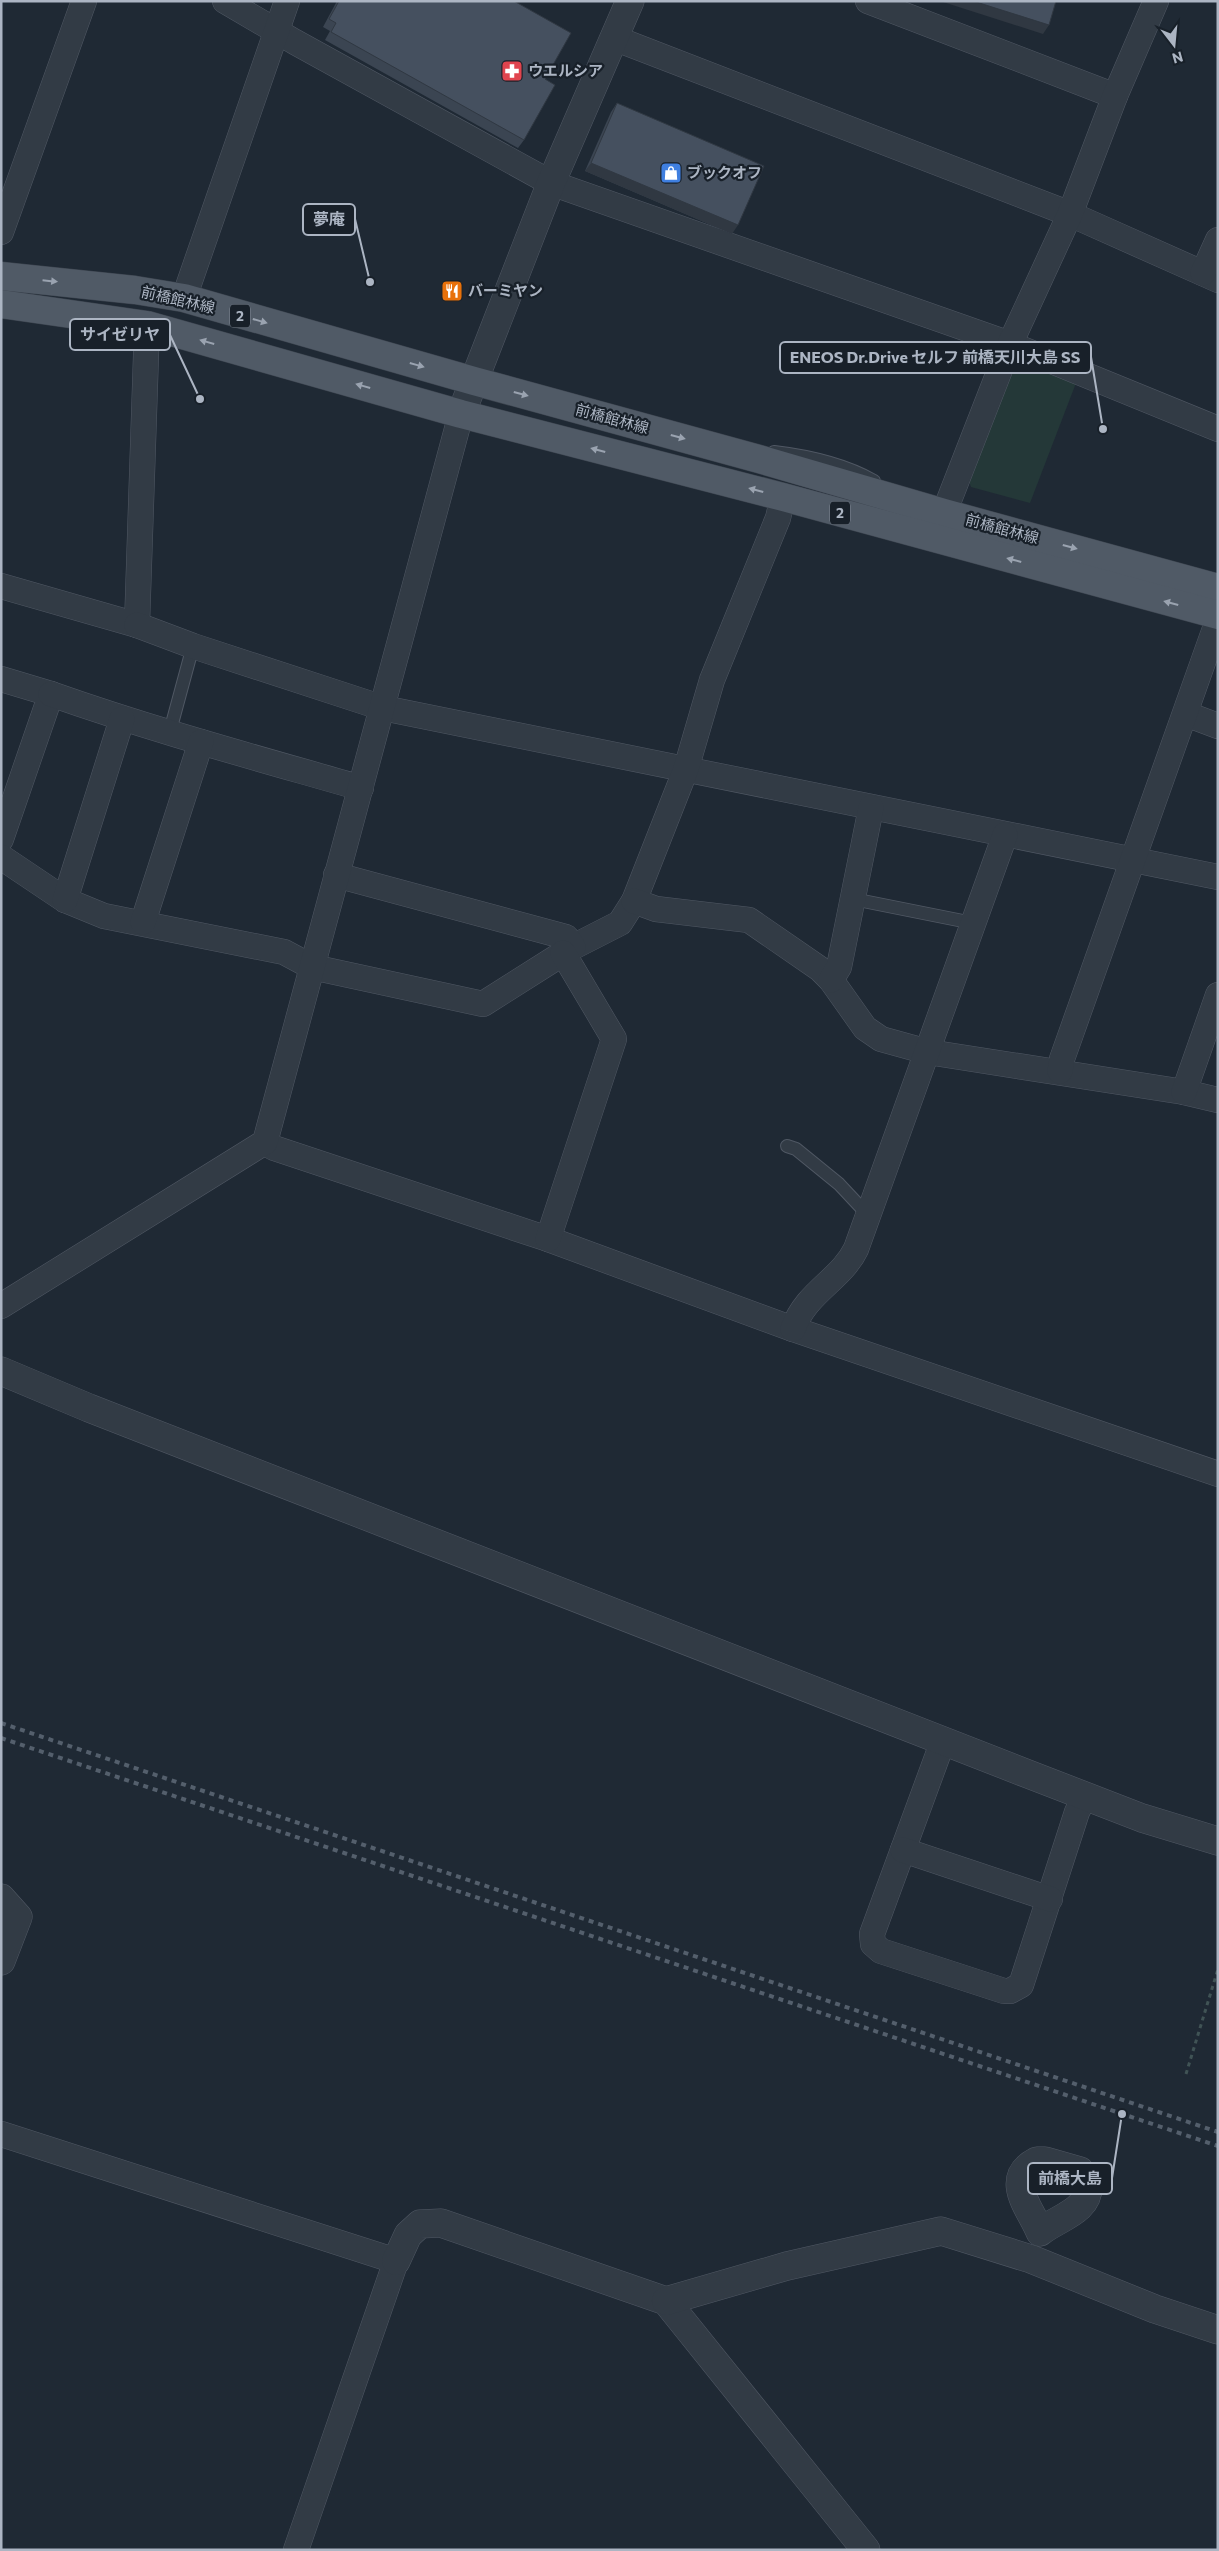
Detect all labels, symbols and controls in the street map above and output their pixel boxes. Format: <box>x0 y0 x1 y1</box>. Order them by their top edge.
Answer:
north arrow <box>1149 20 1199 70</box>
text: N <box>1170 48 1185 68</box>
pharmacy icon: ウエルシア <box>500 59 524 83</box>
place label: ウエルシア <box>528 61 603 79</box>
shop icon: ブックオフ <box>659 161 683 185</box>
place label: ブックオフ <box>687 163 762 181</box>
callout: 夢庵 <box>303 204 355 235</box>
text: 夢庵 <box>313 209 345 228</box>
one-way arrow <box>42 277 58 285</box>
restaurant icon: バーミヤン <box>440 279 464 303</box>
place label: バーミヤン <box>468 281 543 299</box>
street label: 前橋館林線 <box>140 282 217 316</box>
road number: 2 <box>230 304 250 328</box>
one-way arrow <box>253 318 268 326</box>
callout: サイゼリヤ <box>70 319 170 350</box>
text: サイゼリヤ <box>80 324 160 343</box>
one-way arrow <box>200 338 215 346</box>
callout: ENEOS Dr.Drive セルフ 前橋天川大島 SS <box>780 342 1091 373</box>
text: ENEOS Dr.Drive セルフ 前橋天川大島 SS <box>790 347 1081 366</box>
one-way arrow <box>409 362 424 370</box>
one-way arrow <box>356 382 371 390</box>
one-way arrow <box>513 390 529 398</box>
street label: 前橋館林線 <box>574 400 651 436</box>
one-way arrow <box>670 433 685 441</box>
one-way arrow <box>591 445 606 453</box>
one-way arrow <box>748 486 763 494</box>
road number: 2 <box>830 502 850 524</box>
street label: 前橋館林線 <box>964 510 1041 546</box>
one-way arrow <box>1062 543 1078 551</box>
one-way arrow <box>1006 556 1021 564</box>
one-way arrow <box>1163 598 1178 606</box>
callout: 前橋大島 <box>1028 2163 1112 2194</box>
text: 前橋大島 <box>1038 2168 1102 2187</box>

